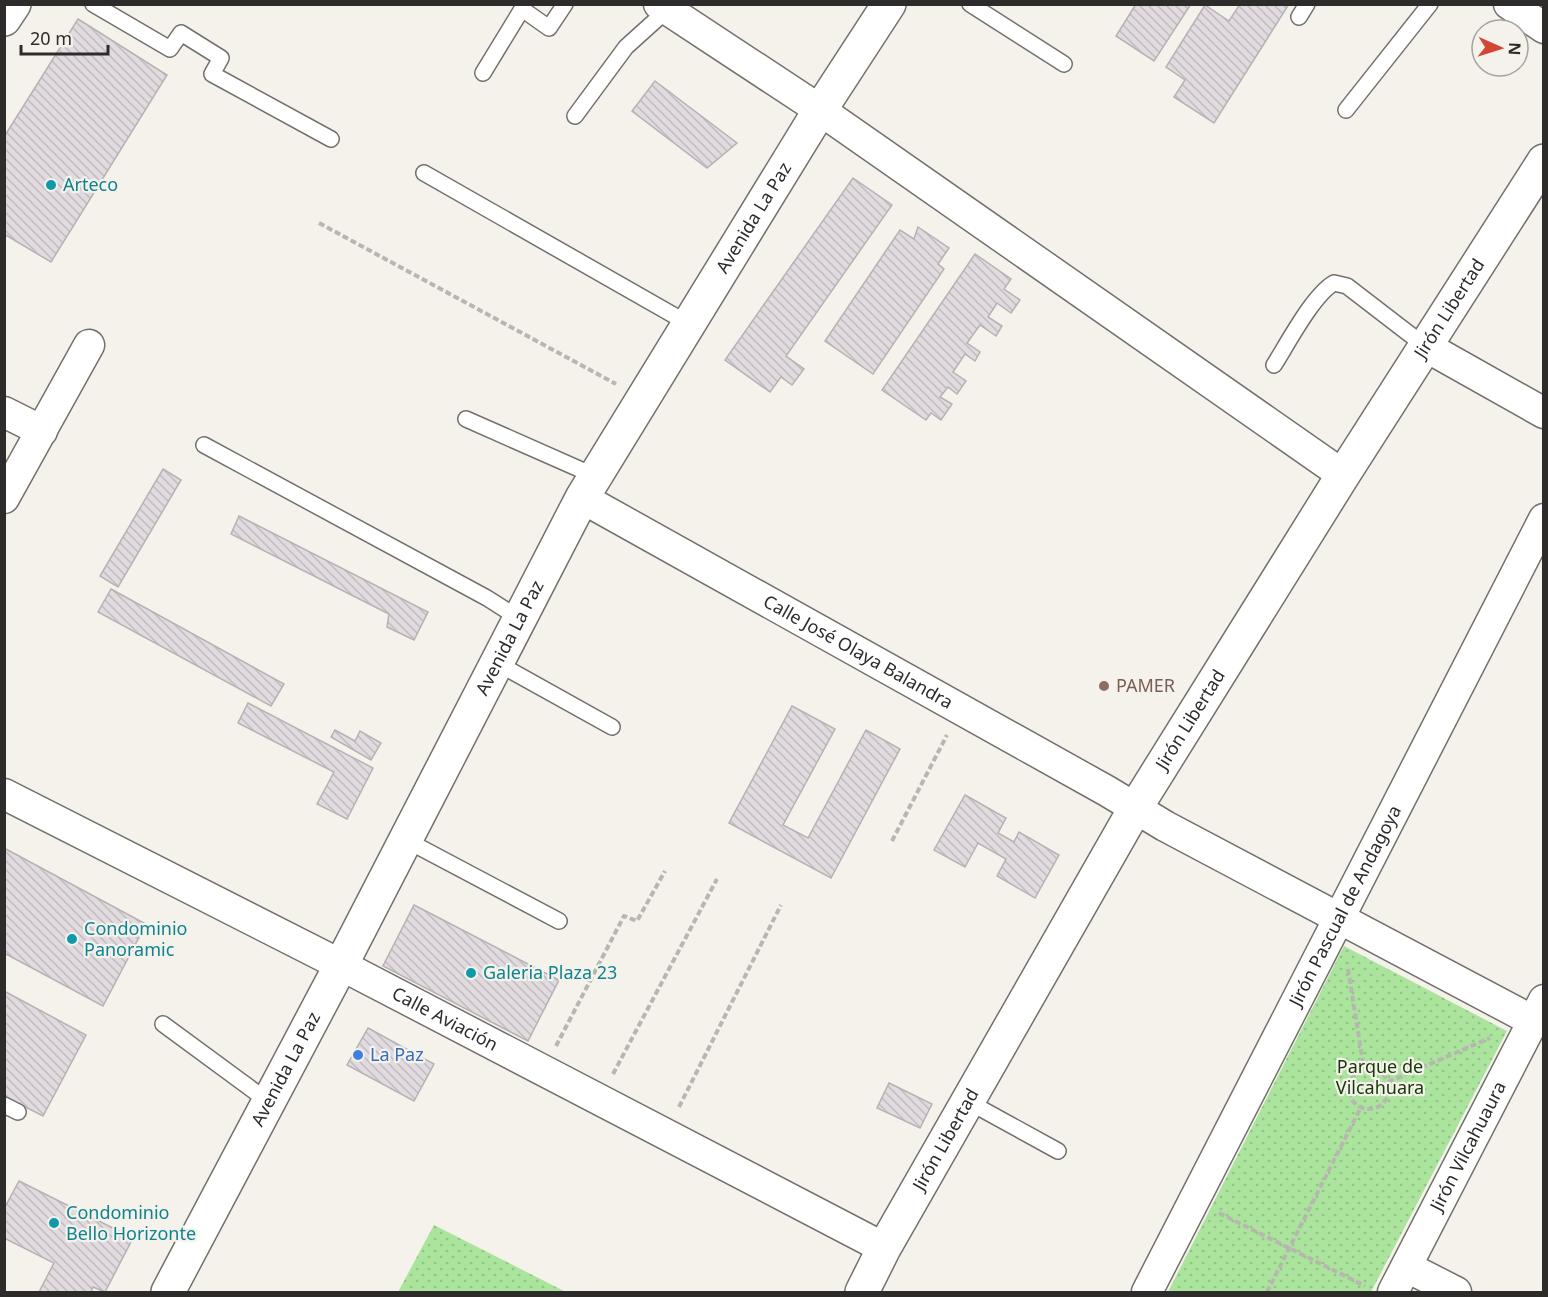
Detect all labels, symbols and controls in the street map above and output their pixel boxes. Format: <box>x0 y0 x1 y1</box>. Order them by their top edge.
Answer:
scale bar <box>21 18 108 56</box>
north arrow <box>1470 18 1530 78</box>
text: 20 m <box>30 26 72 50</box>
text: N <box>1504 42 1526 56</box>
street label: Avenida La Paz <box>710 157 796 277</box>
place label: Arteco <box>63 172 118 196</box>
marker: Arteco <box>44 178 58 192</box>
street label: Jirón Libertad <box>1407 254 1489 364</box>
street label: Avenida La Paz <box>469 576 548 699</box>
street label: Calle José Olaya Balandra <box>759 589 958 714</box>
street label: Jirón Libertad <box>1148 665 1230 776</box>
place label: PAMER <box>1116 673 1175 697</box>
marker: PAMER <box>1097 679 1111 693</box>
street label: Jirón Pascual de Andagoya <box>1282 801 1406 1012</box>
place label: Condominio Panoramic <box>84 916 187 961</box>
marker: Condominio Panoramic <box>65 932 79 946</box>
place label: Galeria Plaza 23 <box>483 960 617 984</box>
marker: Galeria Plaza 23 <box>464 966 478 980</box>
street label: Calle Aviación <box>388 981 502 1056</box>
street label: Avenida La Paz <box>245 1007 325 1130</box>
place label: La Paz <box>370 1042 424 1066</box>
marker: La Paz <box>351 1048 365 1062</box>
park label: Parque de Vilcahuara <box>1336 1054 1424 1099</box>
street label: Jirón Vilcahuaura <box>1423 1077 1511 1217</box>
street label: Jirón Libertad <box>905 1084 984 1196</box>
place label: Condominio Bello Horizonte <box>66 1200 196 1245</box>
marker: Condominio Bello Horizonte <box>47 1216 61 1230</box>

